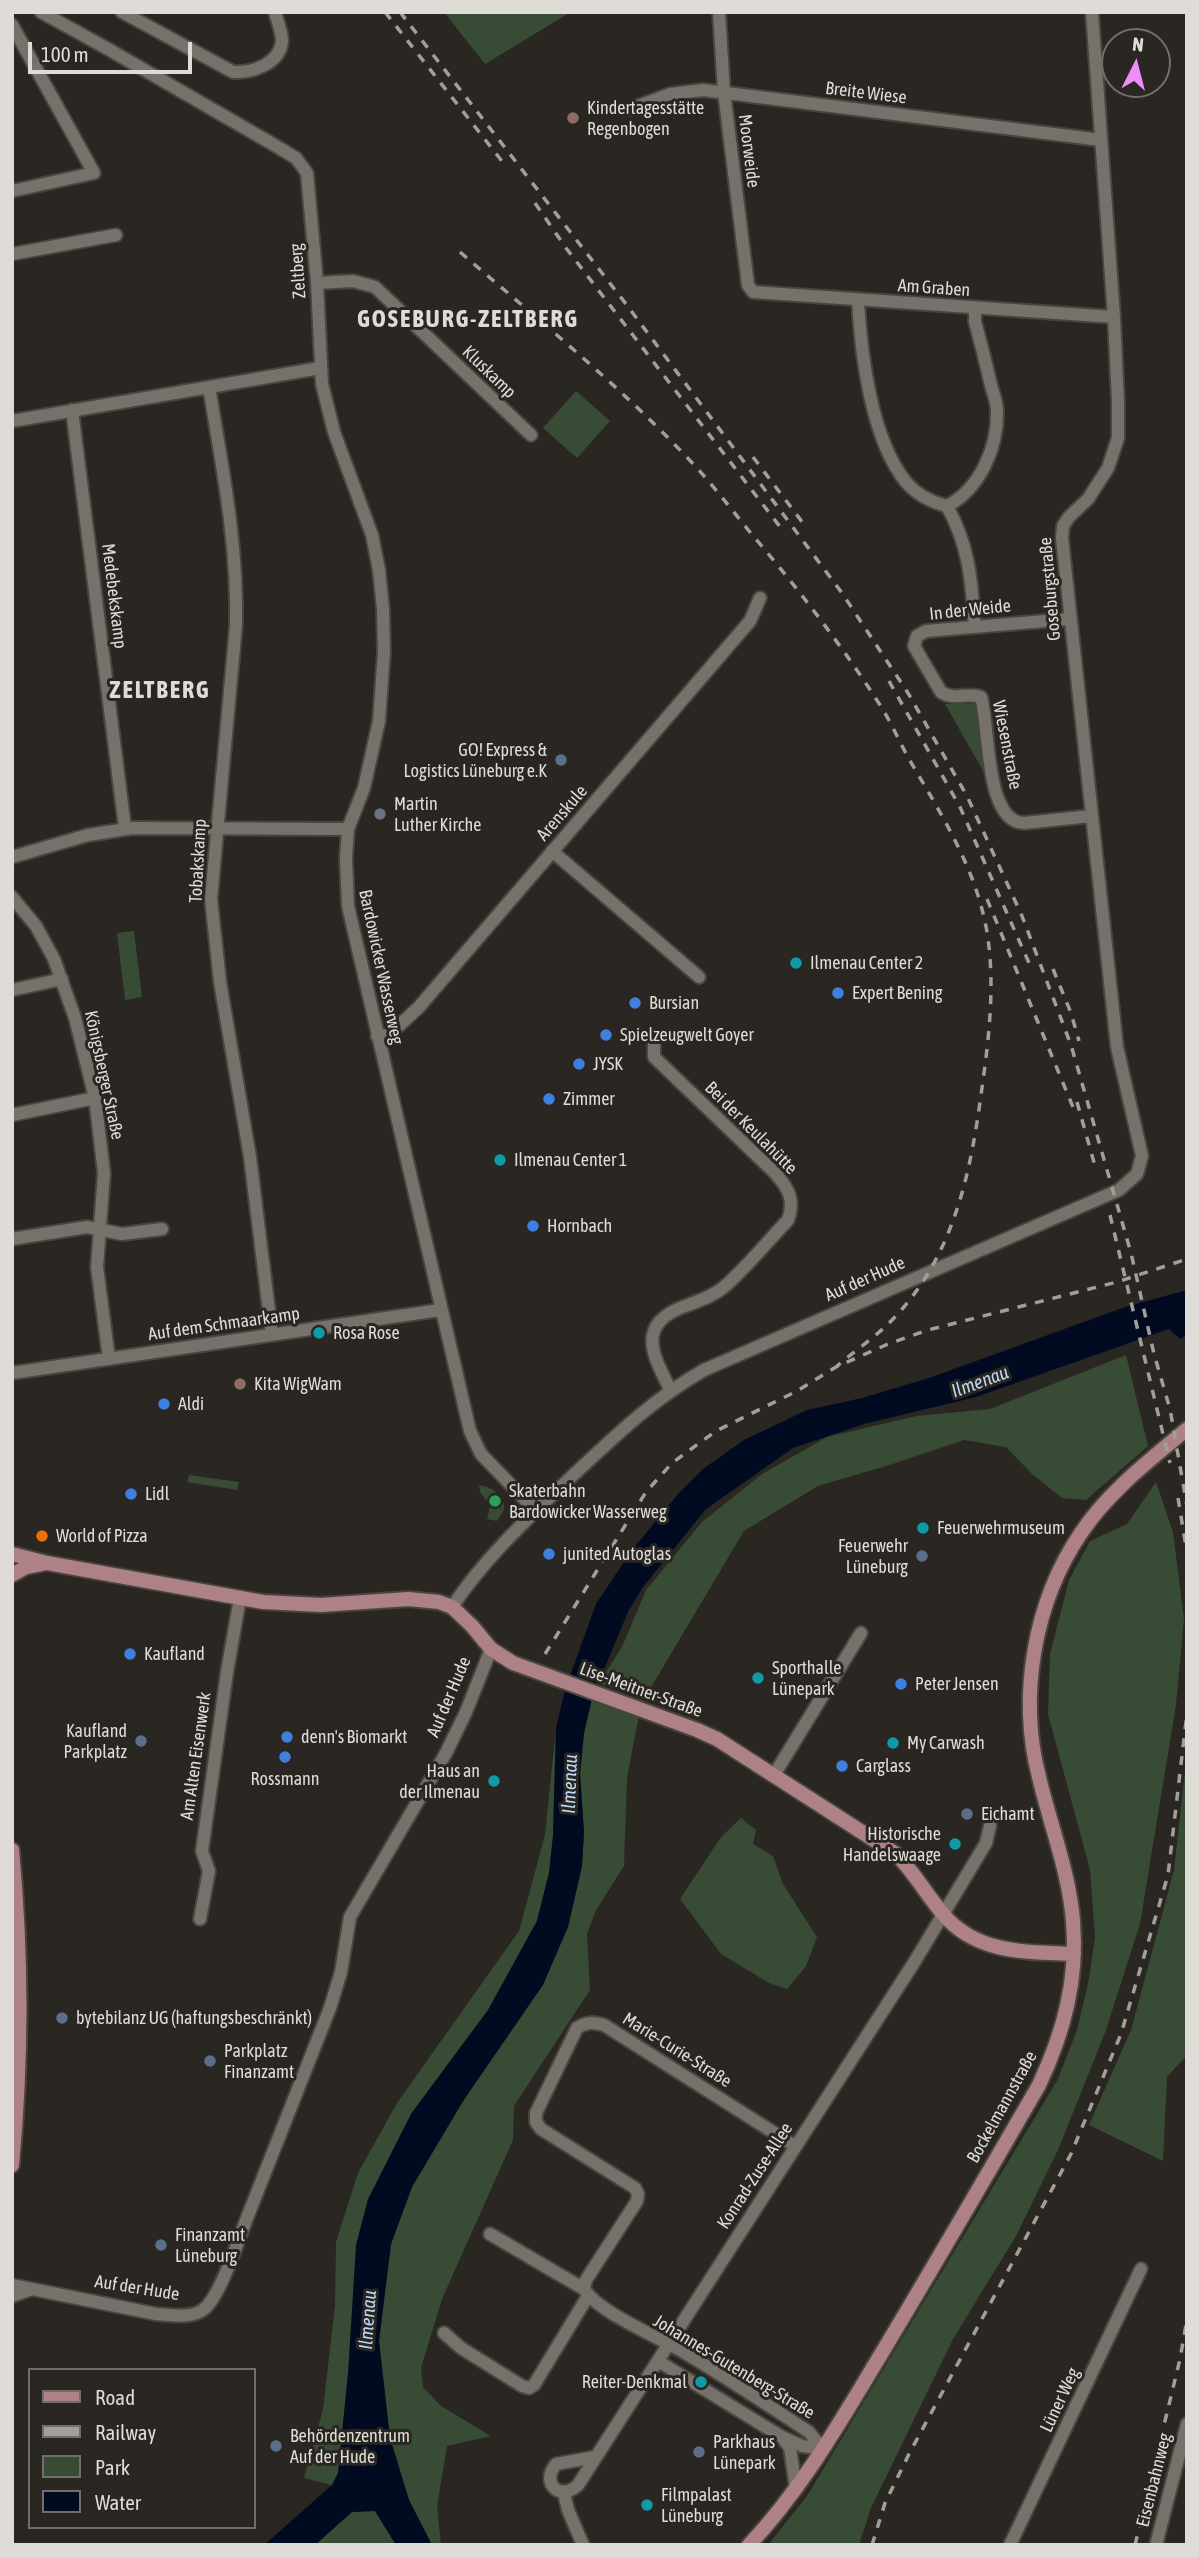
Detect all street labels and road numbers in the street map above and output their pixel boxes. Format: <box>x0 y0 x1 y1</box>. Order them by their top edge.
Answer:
street label: Breite Wiese <box>824 77 908 109</box>
street label: Moorweide <box>734 113 764 189</box>
street label: Zeltberg <box>285 243 311 299</box>
street label: Am Graben <box>897 275 971 301</box>
street label: Kluskamp <box>458 341 520 403</box>
street label: Goseburgstraße <box>1035 536 1065 642</box>
street label: Medebekskamp <box>97 542 131 650</box>
street label: In der Weide <box>928 595 1012 625</box>
street label: Wiesenstraße <box>988 699 1026 791</box>
street label: Arenskule <box>532 781 592 845</box>
street label: Tobakskamp <box>185 818 211 904</box>
street label: Bardowicker Wasserweg <box>354 888 408 1046</box>
street label: Königsberger Straße <box>80 1008 128 1142</box>
street label: Bei der Keulahütte <box>700 1077 802 1179</box>
street label: Auf der Hude <box>822 1252 908 1306</box>
street label: Auf dem Schmaarkamp <box>147 1303 301 1345</box>
street label: Auf der Hude <box>422 1654 476 1740</box>
street label: Lise-Meitner-Straße <box>577 1658 705 1722</box>
street label: Am Alten Eisenwerk <box>176 1691 216 1821</box>
street label: Marie-Curie-Straße <box>619 2008 735 2092</box>
street label: Bockelmannstraße <box>962 2047 1042 2167</box>
street label: Konrad-Zuse-Allee <box>713 2119 797 2233</box>
street label: Auf der Hude <box>93 2271 181 2305</box>
street label: Johannes-Gutenberg-Straße <box>649 2310 819 2424</box>
street label: Lüner Weg <box>1036 2364 1084 2436</box>
street label: Eisenbahnweg <box>1132 2431 1176 2529</box>

